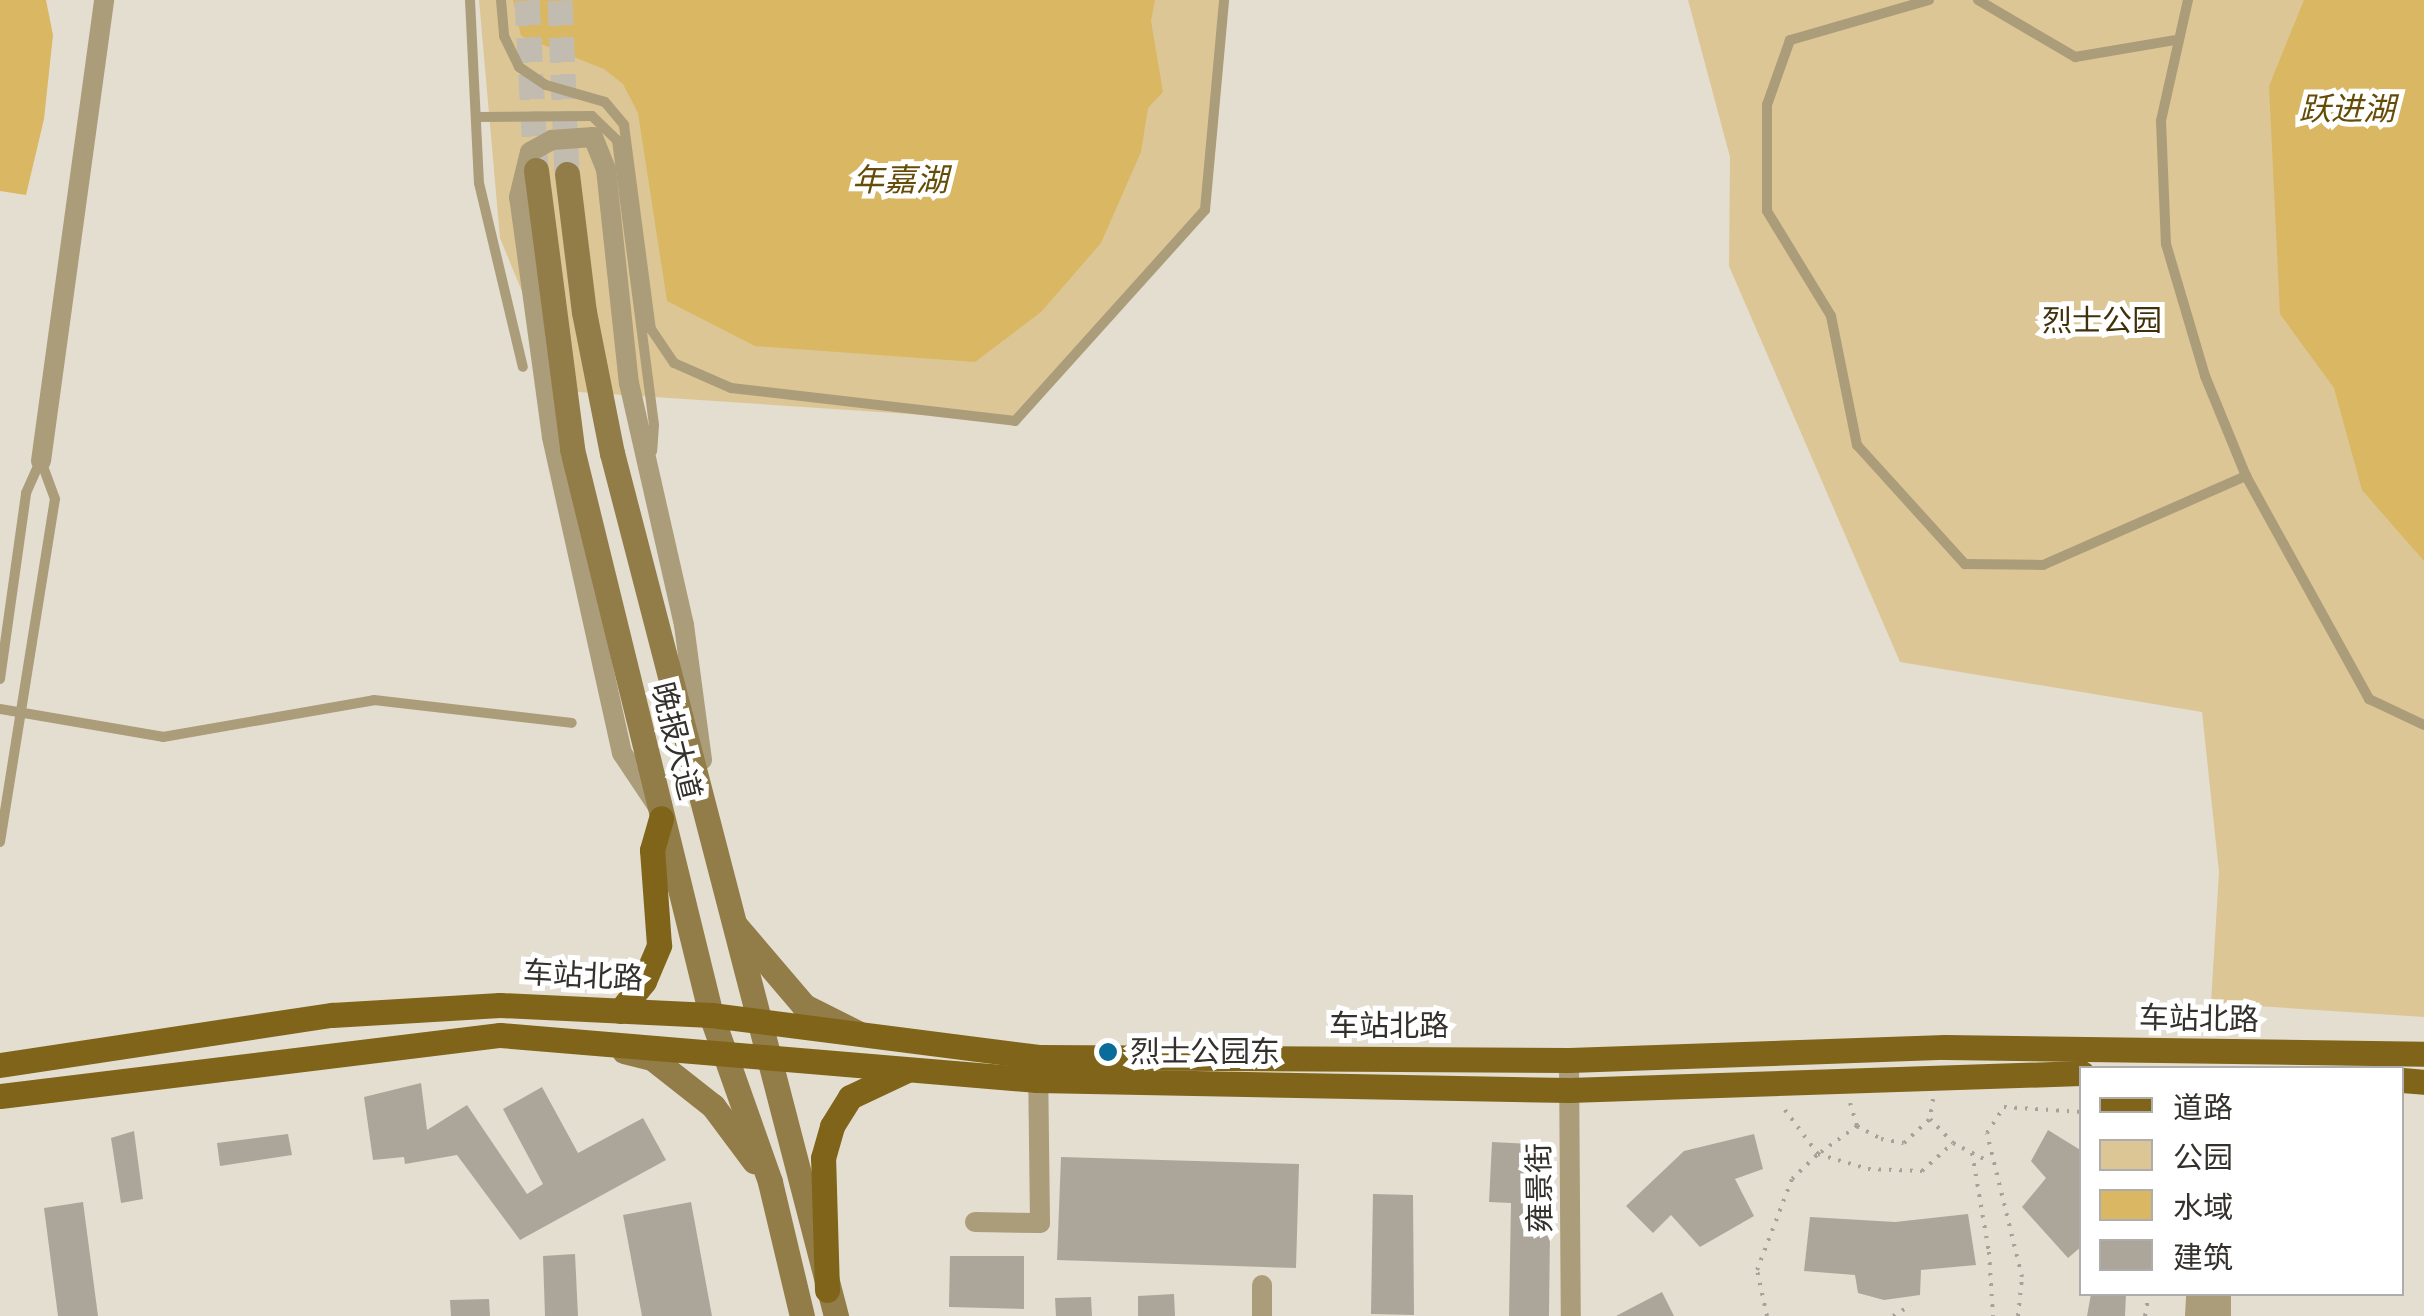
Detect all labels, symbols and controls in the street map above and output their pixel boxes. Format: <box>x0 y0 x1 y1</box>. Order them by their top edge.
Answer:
water label: 跃进湖 <box>2299 90 2395 128</box>
water label: 年嘉湖 <box>852 161 948 199</box>
park label: 烈士公园 <box>2042 303 2162 339</box>
street label: 晚报大道 <box>644 678 708 804</box>
street label: 车站北路 <box>522 955 644 997</box>
street label: 车站北路 <box>2139 1000 2259 1038</box>
street label: 车站北路 <box>1329 1008 1449 1044</box>
place label: 烈士公园东 <box>1130 1034 1280 1070</box>
marker: 烈士公园东 <box>1095 1039 1121 1065</box>
legend <box>2079 1066 2404 1296</box>
text: 道路 <box>2173 1090 2233 1125</box>
text: 公园 <box>2173 1140 2233 1175</box>
street label: 雍景街 <box>1521 1143 1559 1233</box>
text: 水域 <box>2173 1190 2233 1225</box>
text: 建筑 <box>2173 1240 2233 1275</box>

